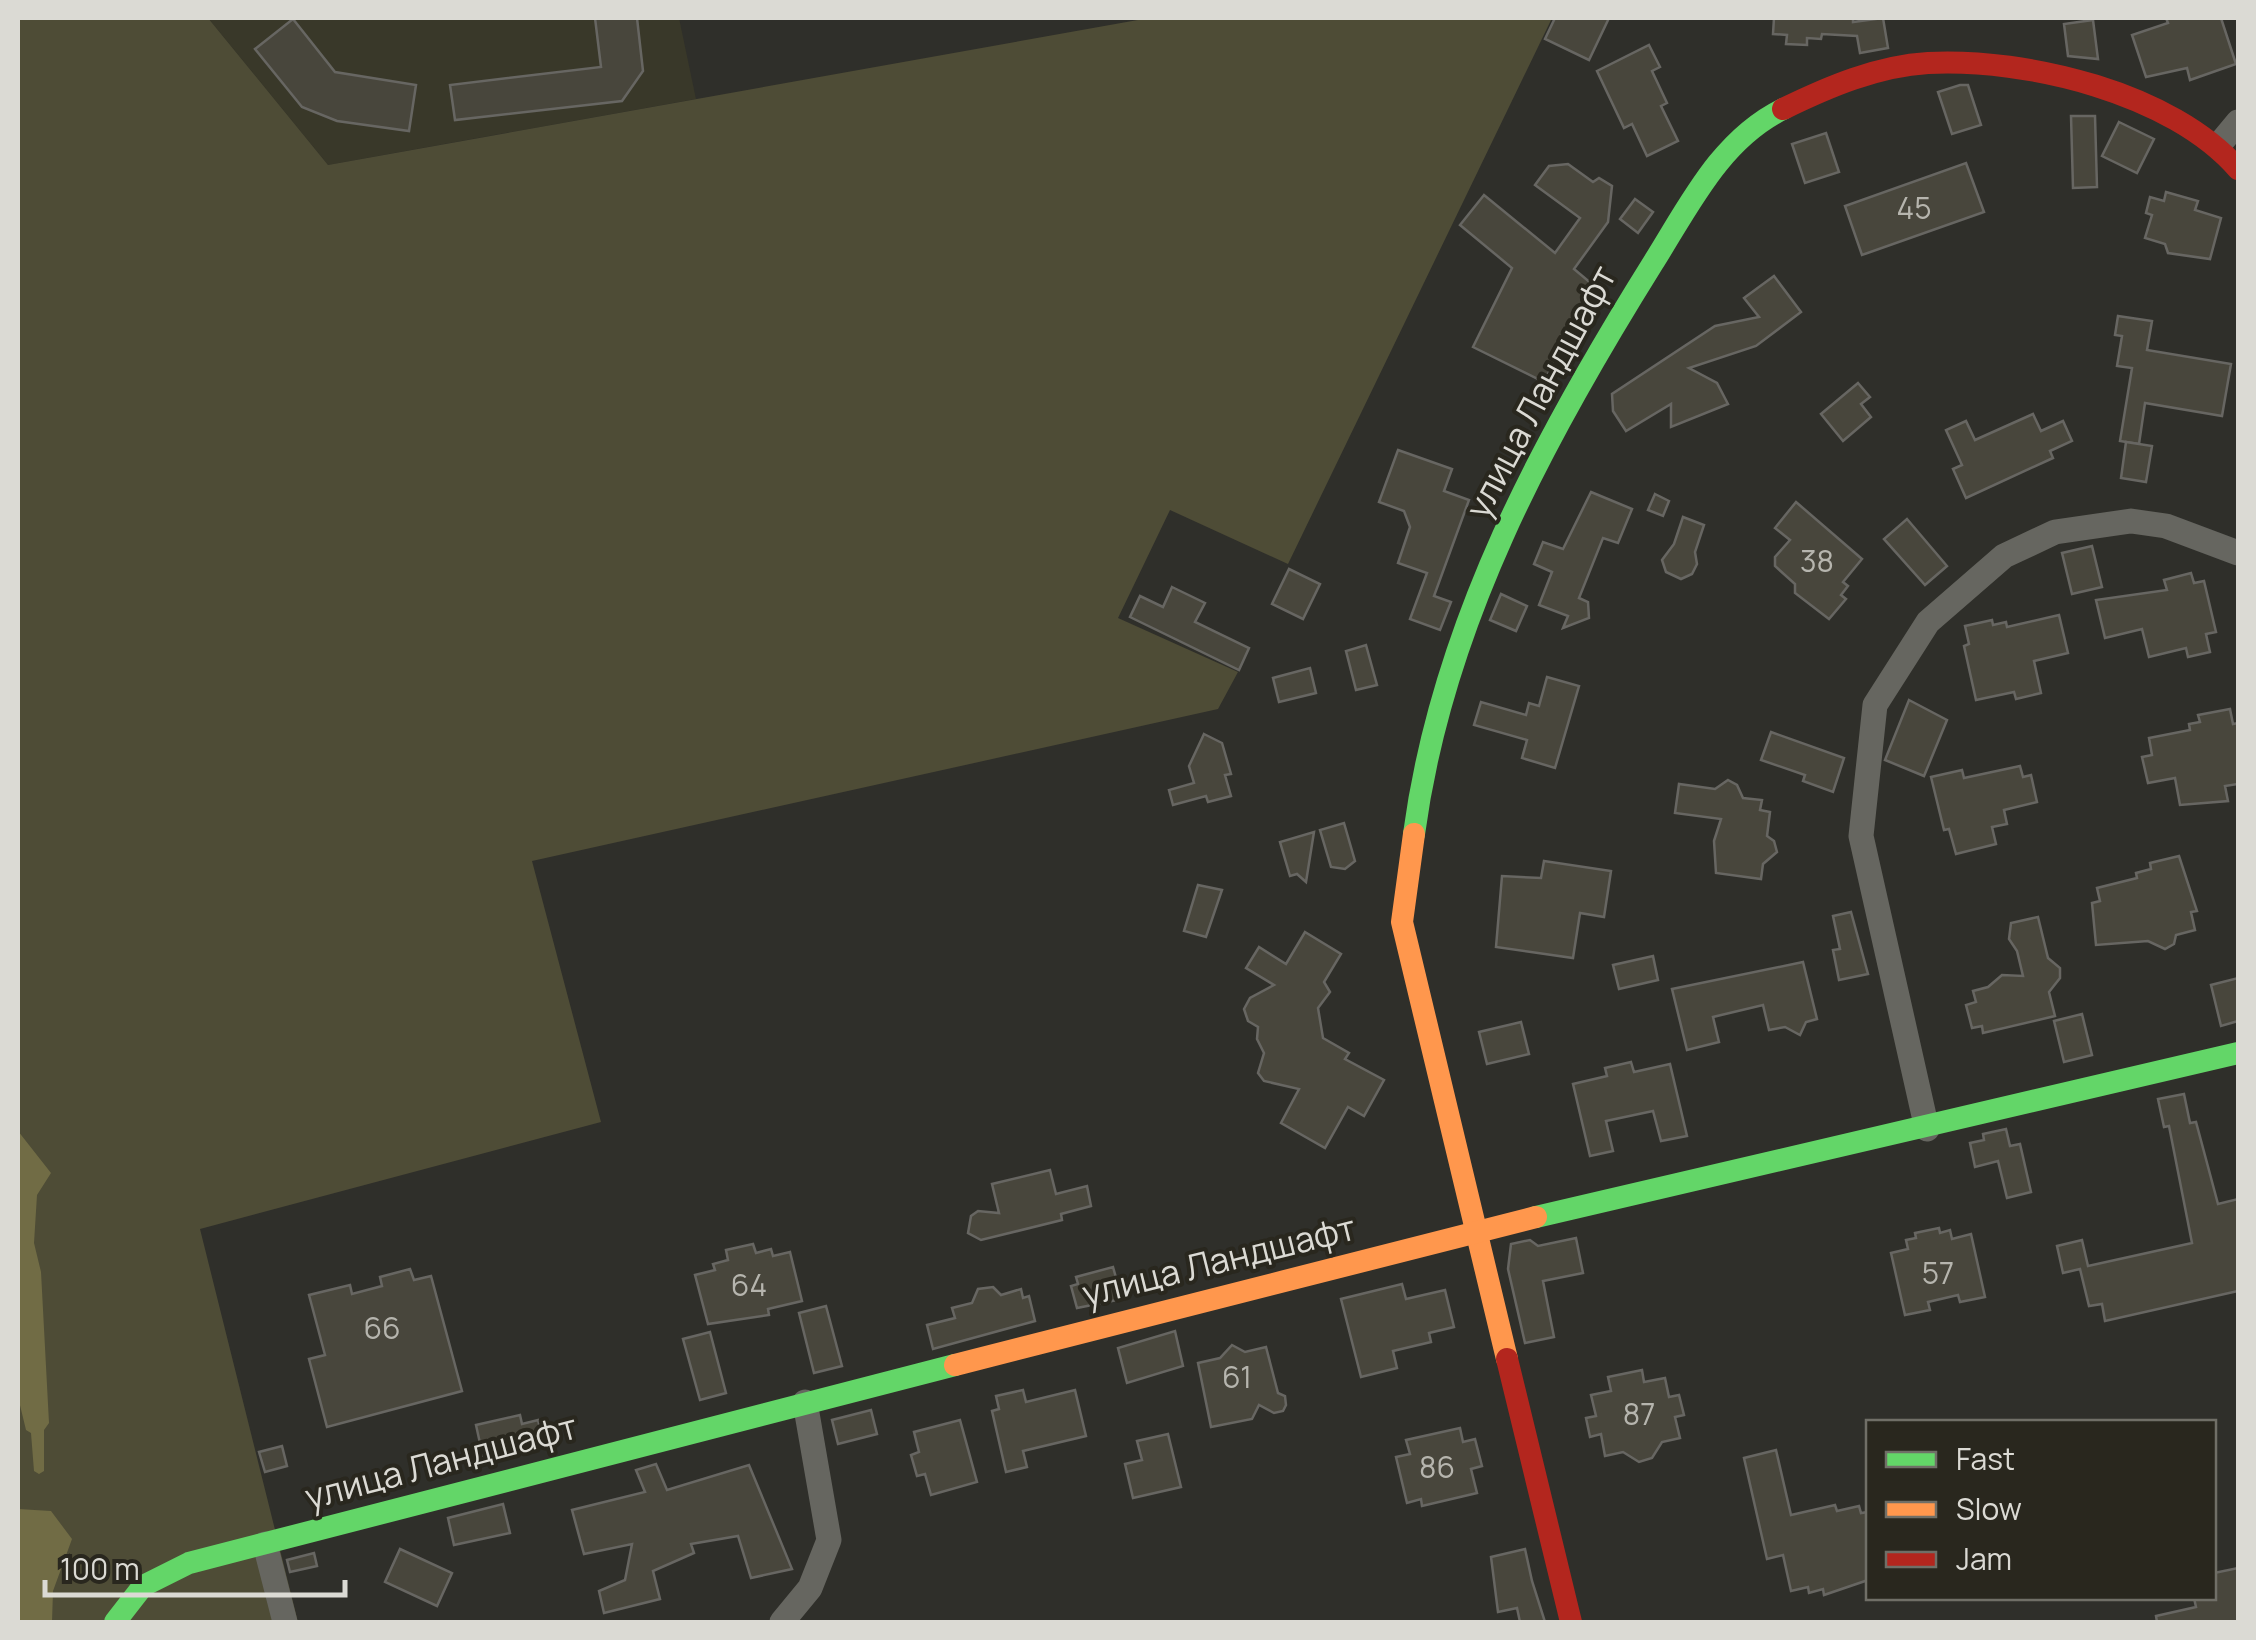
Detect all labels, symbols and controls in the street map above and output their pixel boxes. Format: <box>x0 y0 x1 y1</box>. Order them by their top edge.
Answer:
house number: 45 <box>1896 187 1932 228</box>
street label: улица Ландшафт <box>1453 257 1627 526</box>
house number: 38 <box>1800 540 1834 581</box>
street label: улица Ландшафт <box>1077 1203 1360 1317</box>
house number: 57 <box>1922 1252 1954 1293</box>
house number: 64 <box>731 1264 767 1305</box>
house number: 66 <box>363 1307 401 1348</box>
house number: 61 <box>1222 1356 1252 1397</box>
house number: 87 <box>1623 1393 1655 1434</box>
street label: улица Ландшафт <box>299 1402 582 1520</box>
legend <box>1866 1420 2216 1600</box>
text: Fast <box>1956 1438 2015 1479</box>
house number: 86 <box>1419 1446 1455 1487</box>
text: Slow <box>1956 1488 2022 1529</box>
scale bar <box>45 1535 345 1597</box>
text: Jam <box>1956 1538 2012 1579</box>
text: 100 m <box>60 1548 140 1589</box>

